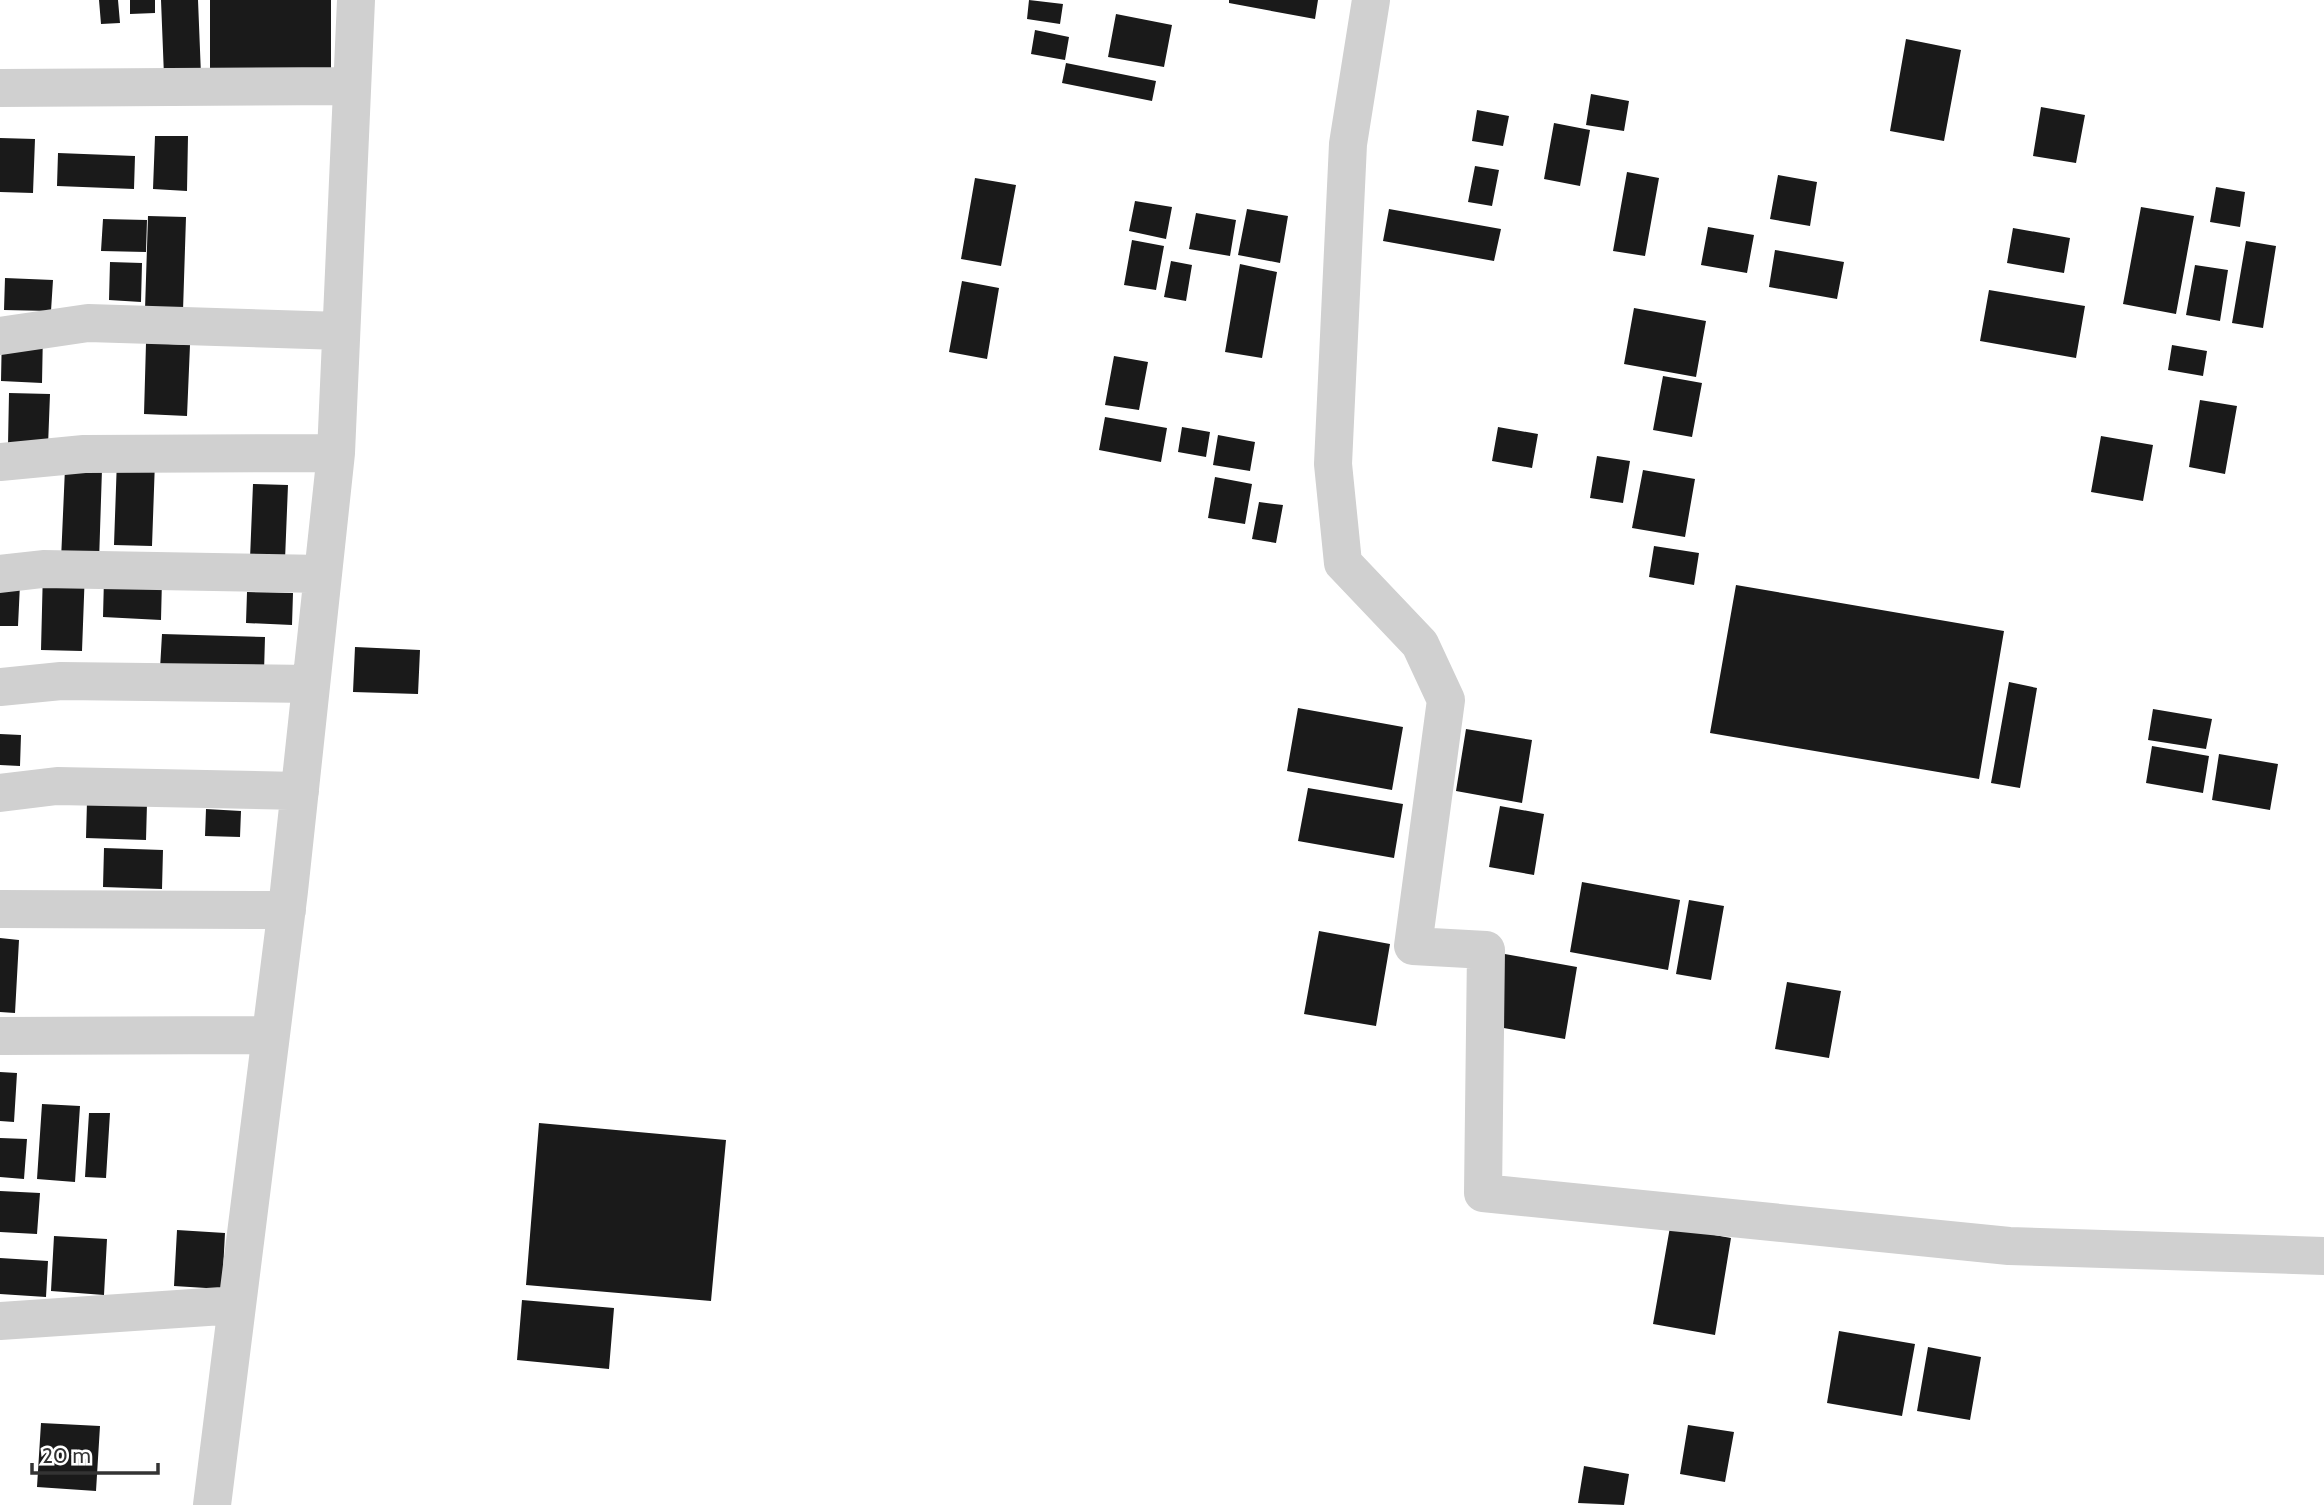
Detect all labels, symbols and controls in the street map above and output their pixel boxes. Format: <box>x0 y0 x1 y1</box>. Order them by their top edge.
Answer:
scale bar <box>32 1432 158 1476</box>
text: 20 m <box>42 1443 91 1468</box>

